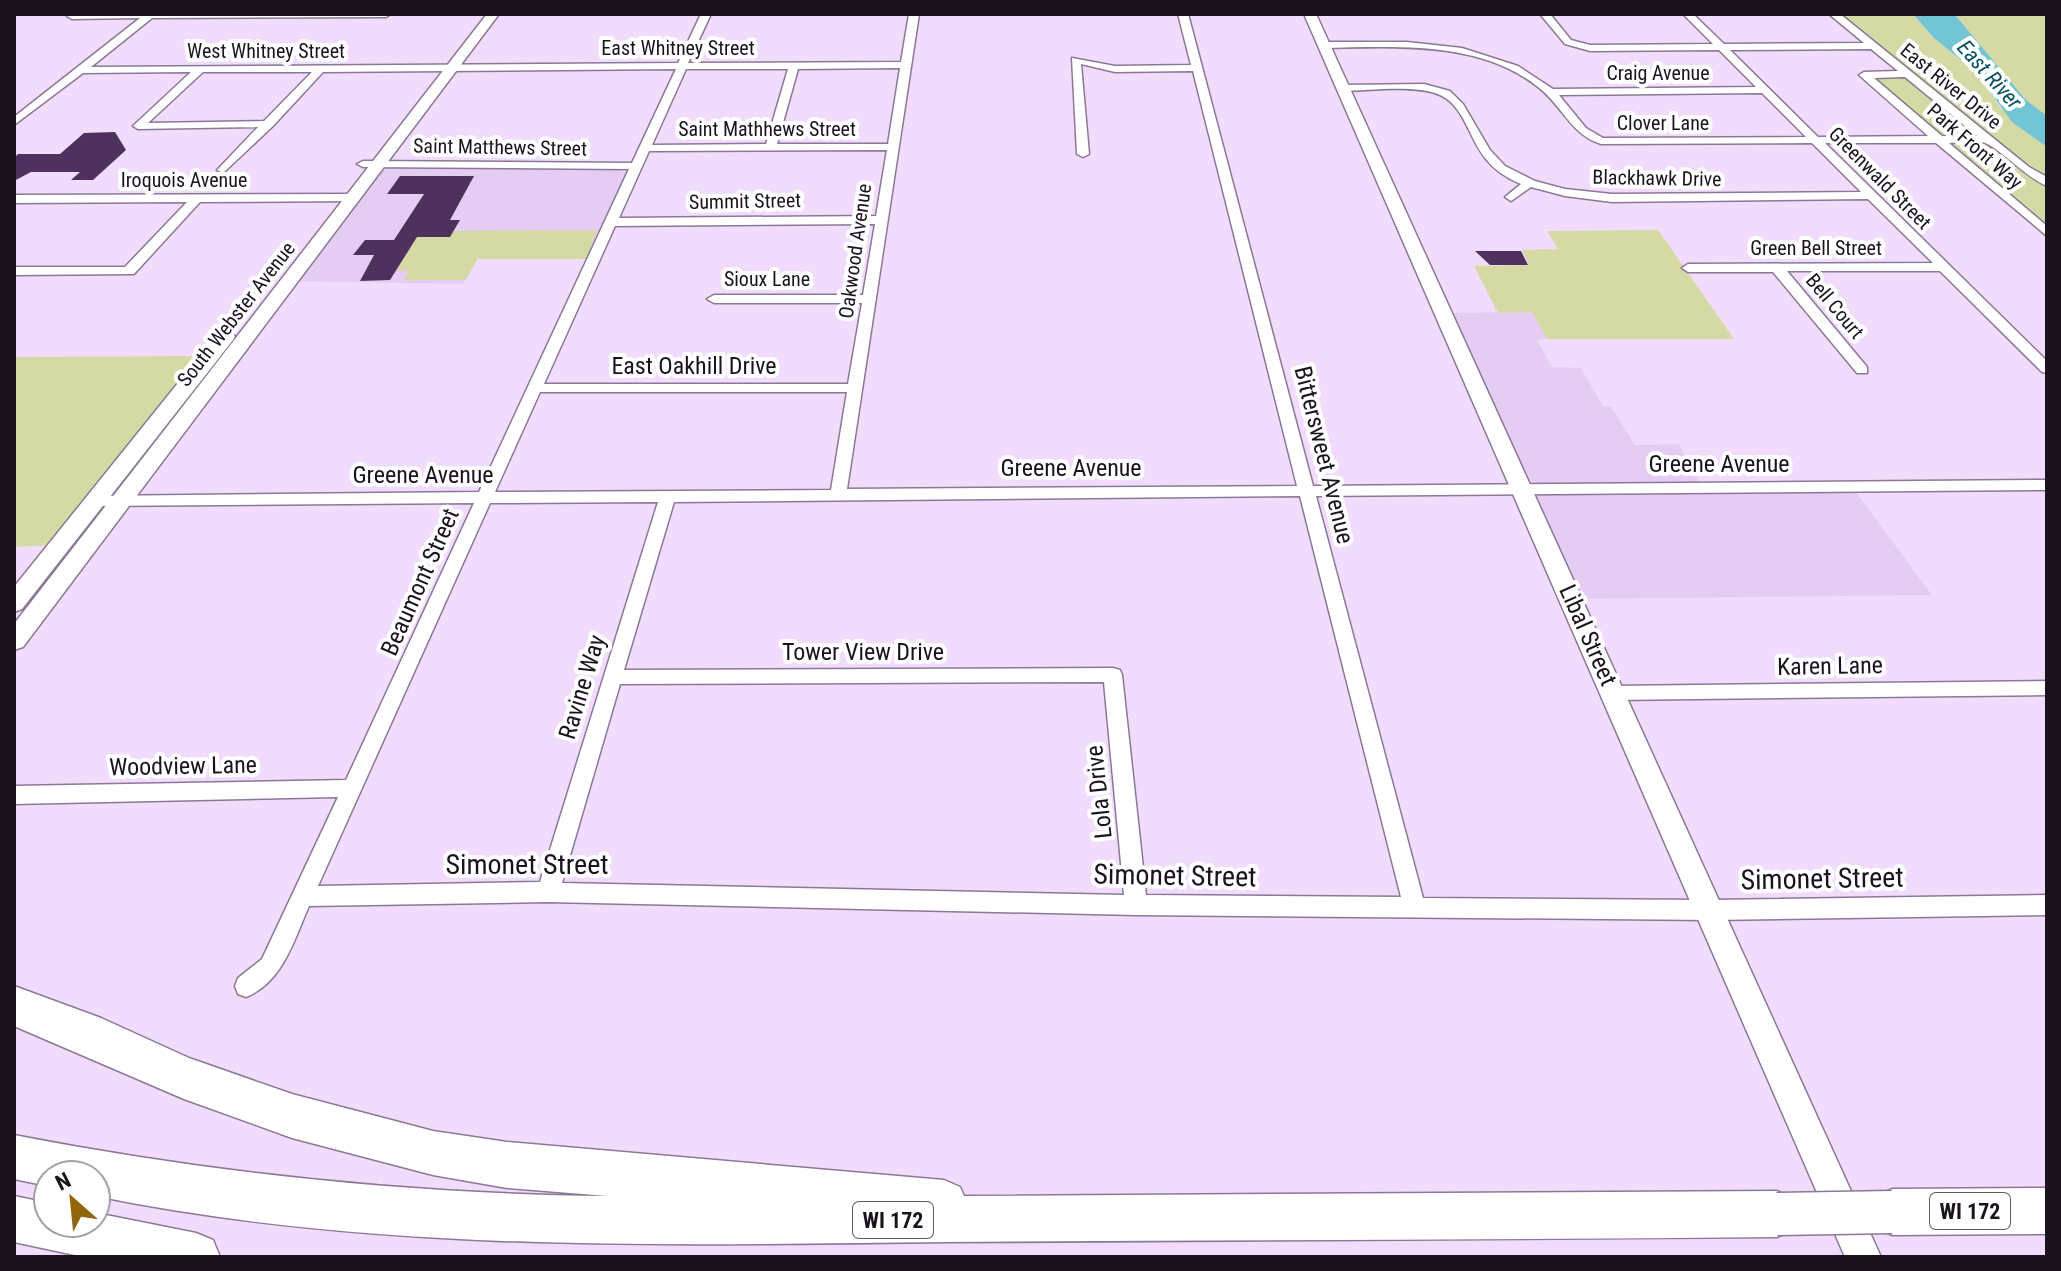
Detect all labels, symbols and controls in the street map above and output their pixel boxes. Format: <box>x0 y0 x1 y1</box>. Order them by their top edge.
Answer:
water label: East River <box>1952 35 2027 114</box>
street label: East Whitney Street <box>601 36 755 60</box>
street label: East River Drive <box>1896 38 2006 134</box>
street label: West Whitney Street <box>187 39 345 63</box>
street label: Craig Avenue <box>1606 61 1710 85</box>
street label: Park Front Way <box>1922 98 2028 194</box>
street label: Clover Lane <box>1617 111 1709 135</box>
street label: Saint Mathhews Street <box>678 117 856 141</box>
street label: Greenwald Street <box>1824 122 1936 234</box>
street label: Saint Matthews Street <box>413 133 587 161</box>
street label: Blackhawk Drive <box>1592 165 1722 191</box>
street label: Iroquois Avenue <box>121 168 247 192</box>
street label: Oakwood Avenue <box>834 182 876 320</box>
street label: Summit Street <box>689 188 801 214</box>
street label: Green Bell Street <box>1750 236 1882 260</box>
street label: South Webster Avenue <box>172 237 300 391</box>
street label: Sioux Lane <box>724 267 810 291</box>
street label: Bell Court <box>1801 269 1869 344</box>
street label: East Oakhill Drive <box>611 352 777 380</box>
street label: Bittersweet Avenue <box>1288 363 1360 547</box>
street label: Greene Avenue <box>1648 450 1790 478</box>
street label: Greene Avenue <box>1000 454 1142 482</box>
street label: Greene Avenue <box>352 461 494 489</box>
street label: Beaumont Street <box>375 504 465 660</box>
street label: Libal Street <box>1553 580 1623 690</box>
street label: Ravine Way <box>553 632 611 742</box>
street label: Tower View Drive <box>782 638 944 666</box>
street label: Karen Lane <box>1777 651 1883 681</box>
street label: Lola Drive <box>1080 744 1118 840</box>
street label: Woodview Lane <box>109 751 257 781</box>
street label: Simonet Street <box>445 848 609 881</box>
street label: Simonet Street <box>1093 858 1257 893</box>
street label: Simonet Street <box>1740 861 1904 896</box>
north arrow <box>32 1159 112 1239</box>
text: N <box>51 1167 75 1196</box>
road number: WI 172 <box>1930 1193 2010 1229</box>
road number: WI 172 <box>853 1202 933 1238</box>

